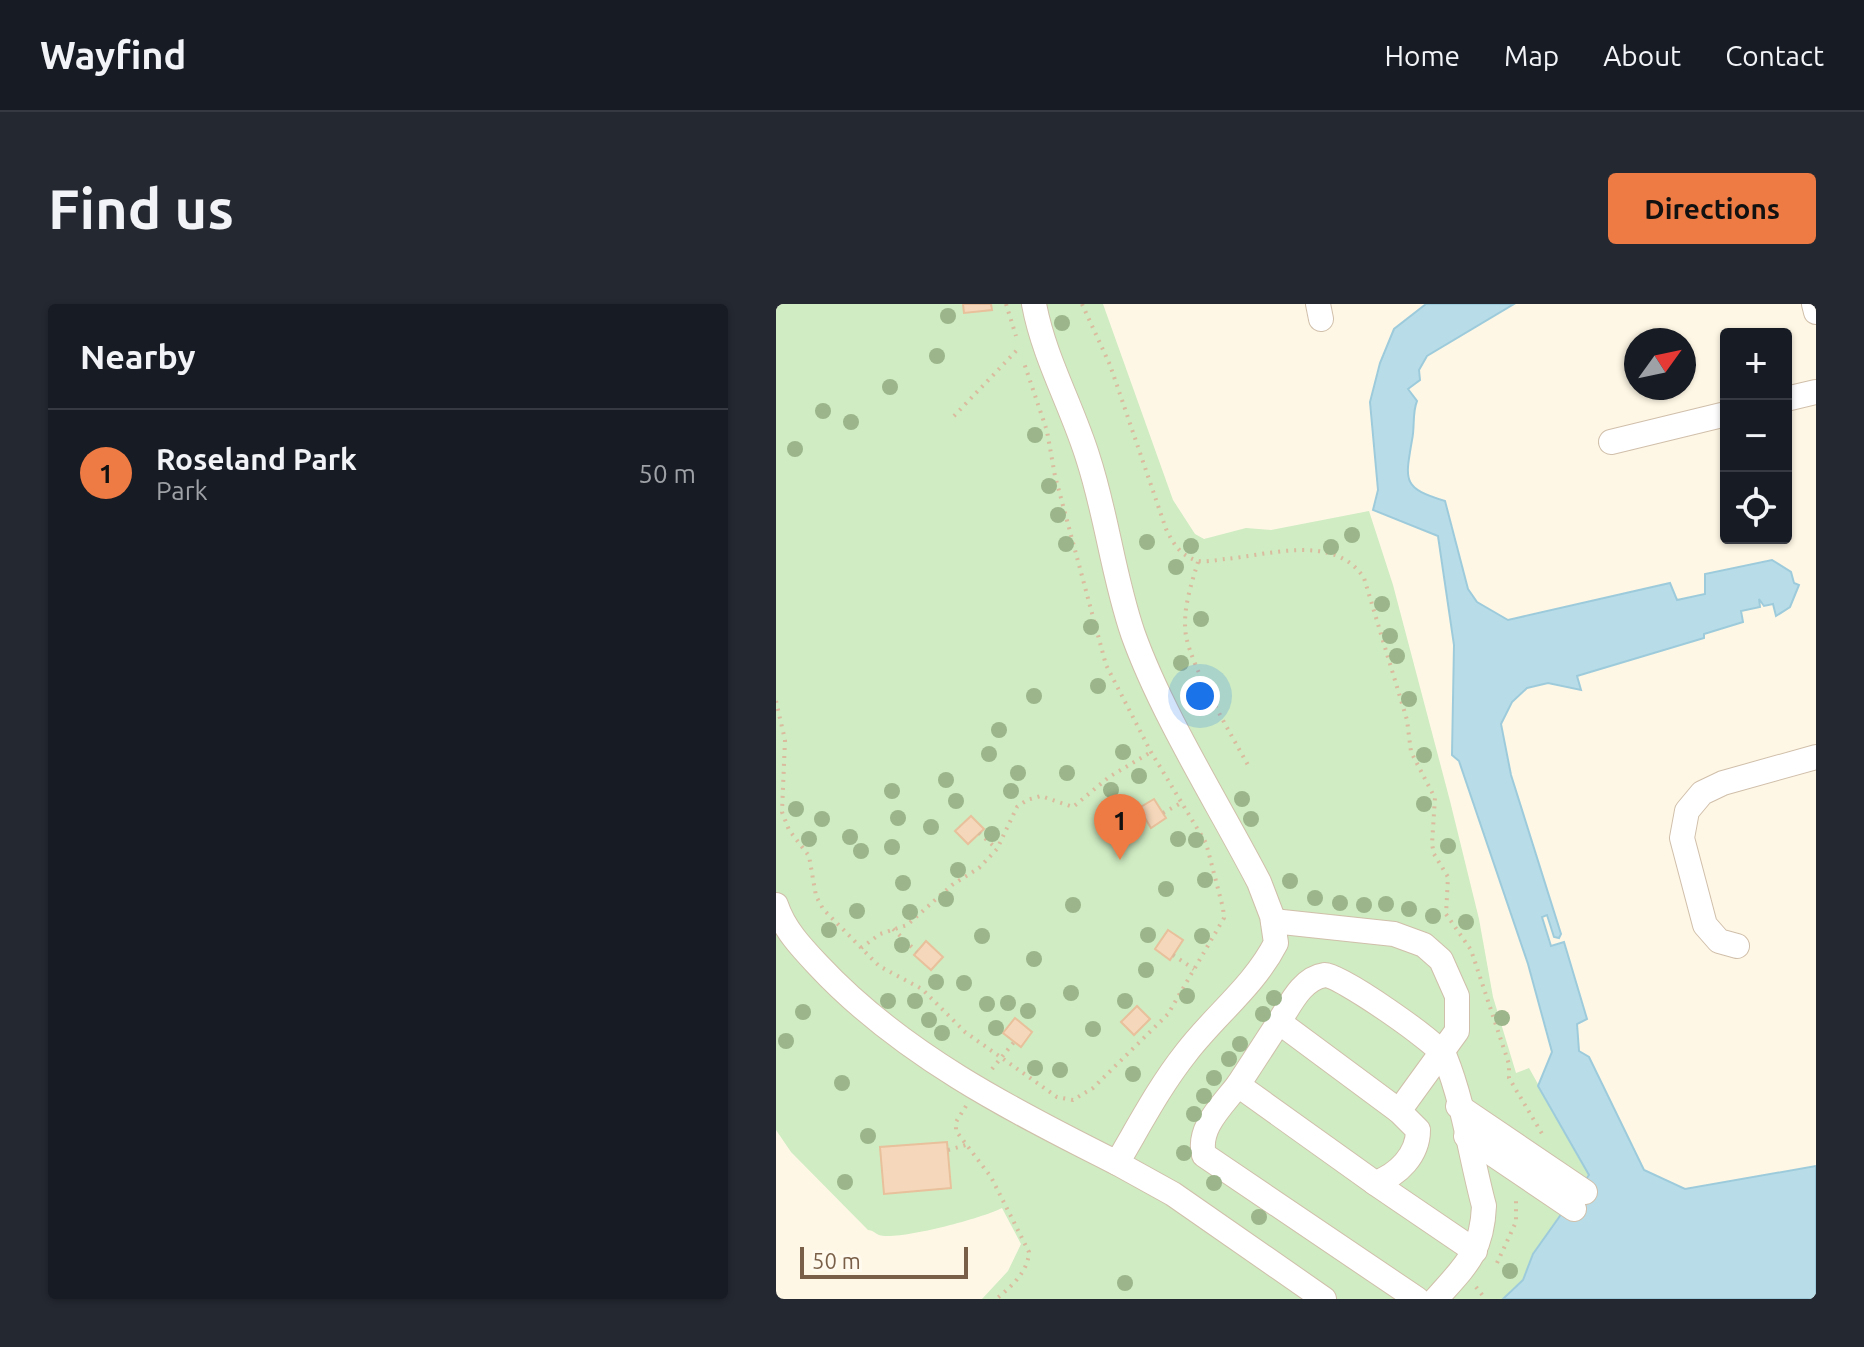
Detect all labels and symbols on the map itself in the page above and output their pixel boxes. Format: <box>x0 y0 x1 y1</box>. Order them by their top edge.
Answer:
north arrow <box>1624 328 1696 400</box>
your location <box>1180 676 1220 716</box>
pin: 1 <box>1094 794 1146 860</box>
scale bar <box>800 1243 968 1279</box>

